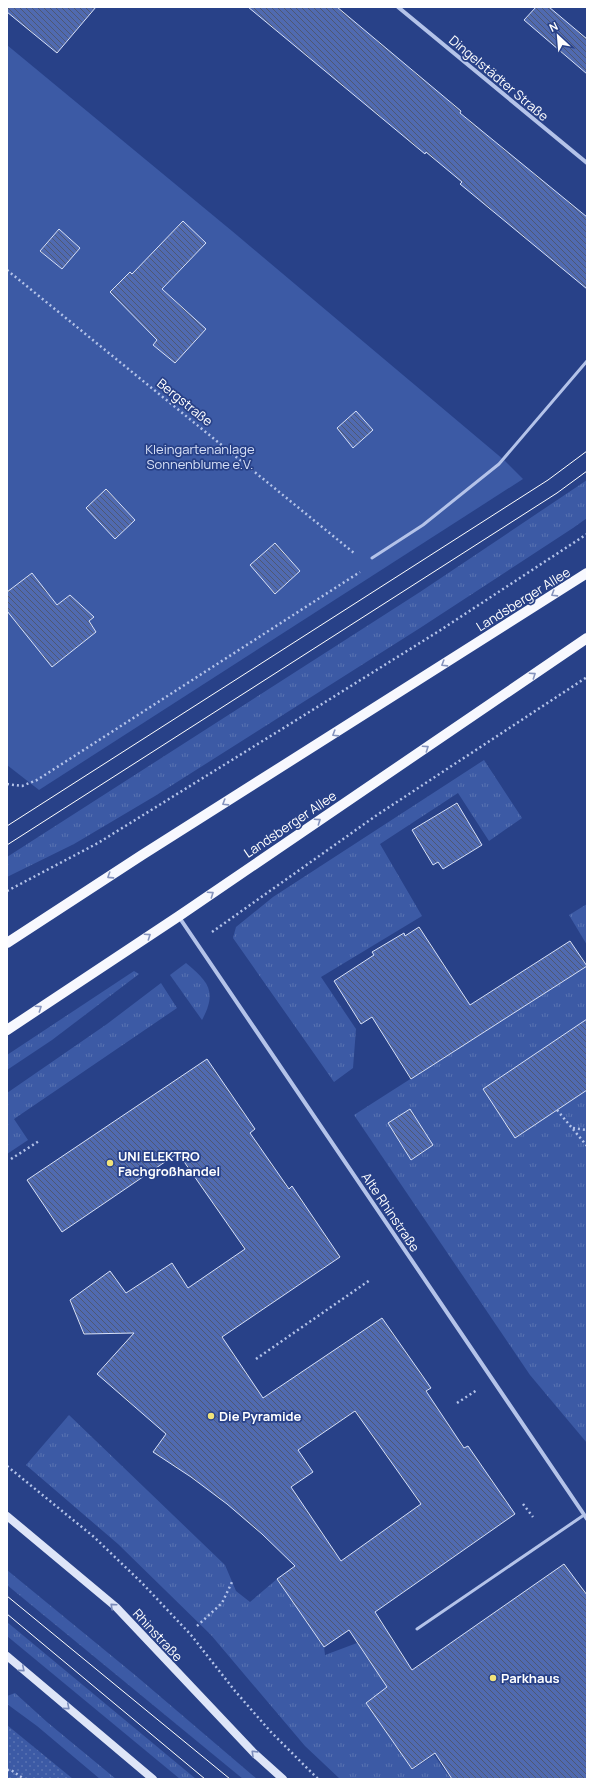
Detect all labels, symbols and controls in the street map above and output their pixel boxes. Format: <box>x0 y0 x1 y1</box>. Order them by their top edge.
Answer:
north arrow <box>538 16 578 56</box>
text: N <box>547 18 560 35</box>
street label: Dingelstädter Straße <box>445 31 553 125</box>
street label: Bergstraße <box>153 374 217 430</box>
park label: Kleingartenanlage Sonnenblume e.V. <box>145 440 255 473</box>
street label: Landsberger Allee <box>472 563 574 635</box>
one-way arrow <box>551 590 558 597</box>
one-way arrow <box>441 659 448 667</box>
one-way arrow <box>529 672 536 680</box>
one-way arrow <box>332 729 339 736</box>
one-way arrow <box>421 746 428 753</box>
street label: Landsberger Allee <box>240 786 340 862</box>
one-way arrow <box>222 798 229 806</box>
one-way arrow <box>314 818 321 826</box>
one-way arrow <box>107 872 114 879</box>
one-way arrow <box>207 891 214 899</box>
one-way arrow <box>144 934 151 941</box>
one-way arrow <box>35 1006 42 1013</box>
place label: UNI ELEKTRO Fachgroßhandel <box>118 1147 220 1180</box>
marker: UNI ELEKTRO Fachgroßhandel <box>105 1158 115 1168</box>
street label: Alte Rhinstraße <box>358 1169 424 1256</box>
place label: Die Pyramide <box>219 1407 302 1425</box>
marker: Die Pyramide <box>206 1411 216 1421</box>
one-way arrow <box>111 1603 118 1610</box>
street label: Rhinstraße <box>129 1605 187 1665</box>
one-way arrow <box>18 1664 25 1671</box>
place label: Parkhaus <box>501 1669 560 1687</box>
marker: Parkhaus <box>488 1673 498 1683</box>
one-way arrow <box>63 1702 70 1709</box>
one-way arrow <box>251 1750 259 1758</box>

